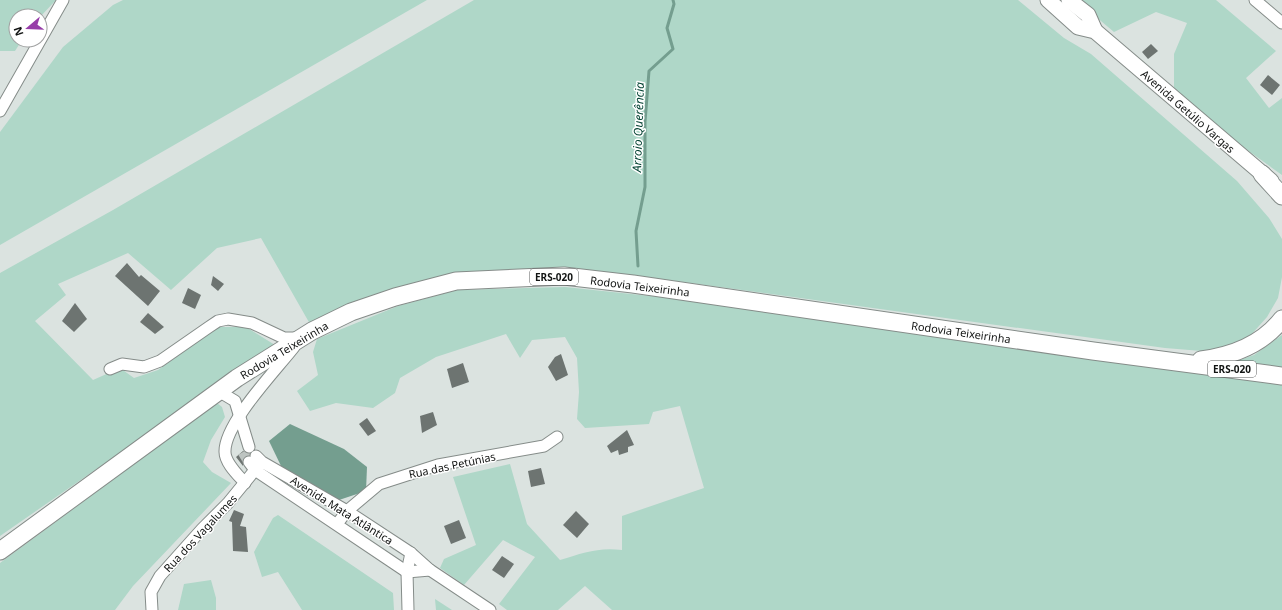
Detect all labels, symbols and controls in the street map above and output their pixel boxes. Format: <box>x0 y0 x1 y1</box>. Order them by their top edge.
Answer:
north arrow <box>8 8 48 48</box>
text: N <box>10 25 27 38</box>
street label: Avenida Getúlio Vargas <box>1138 66 1238 156</box>
water label: Arroio Querência <box>628 81 648 173</box>
road number: ERS-020 <box>530 269 578 285</box>
street label: Rodovia Teixeirinha <box>589 272 691 300</box>
street label: Rodovia Teixeirinha <box>237 318 331 382</box>
street label: Rodovia Teixeirinha <box>910 318 1012 346</box>
road number: ERS-020 <box>1208 361 1256 377</box>
street label: Rua das Petúnias <box>407 448 497 482</box>
street label: Avenida Mata Atlântica <box>288 472 396 548</box>
street label: Rua dos Vagalumes <box>160 491 240 575</box>

